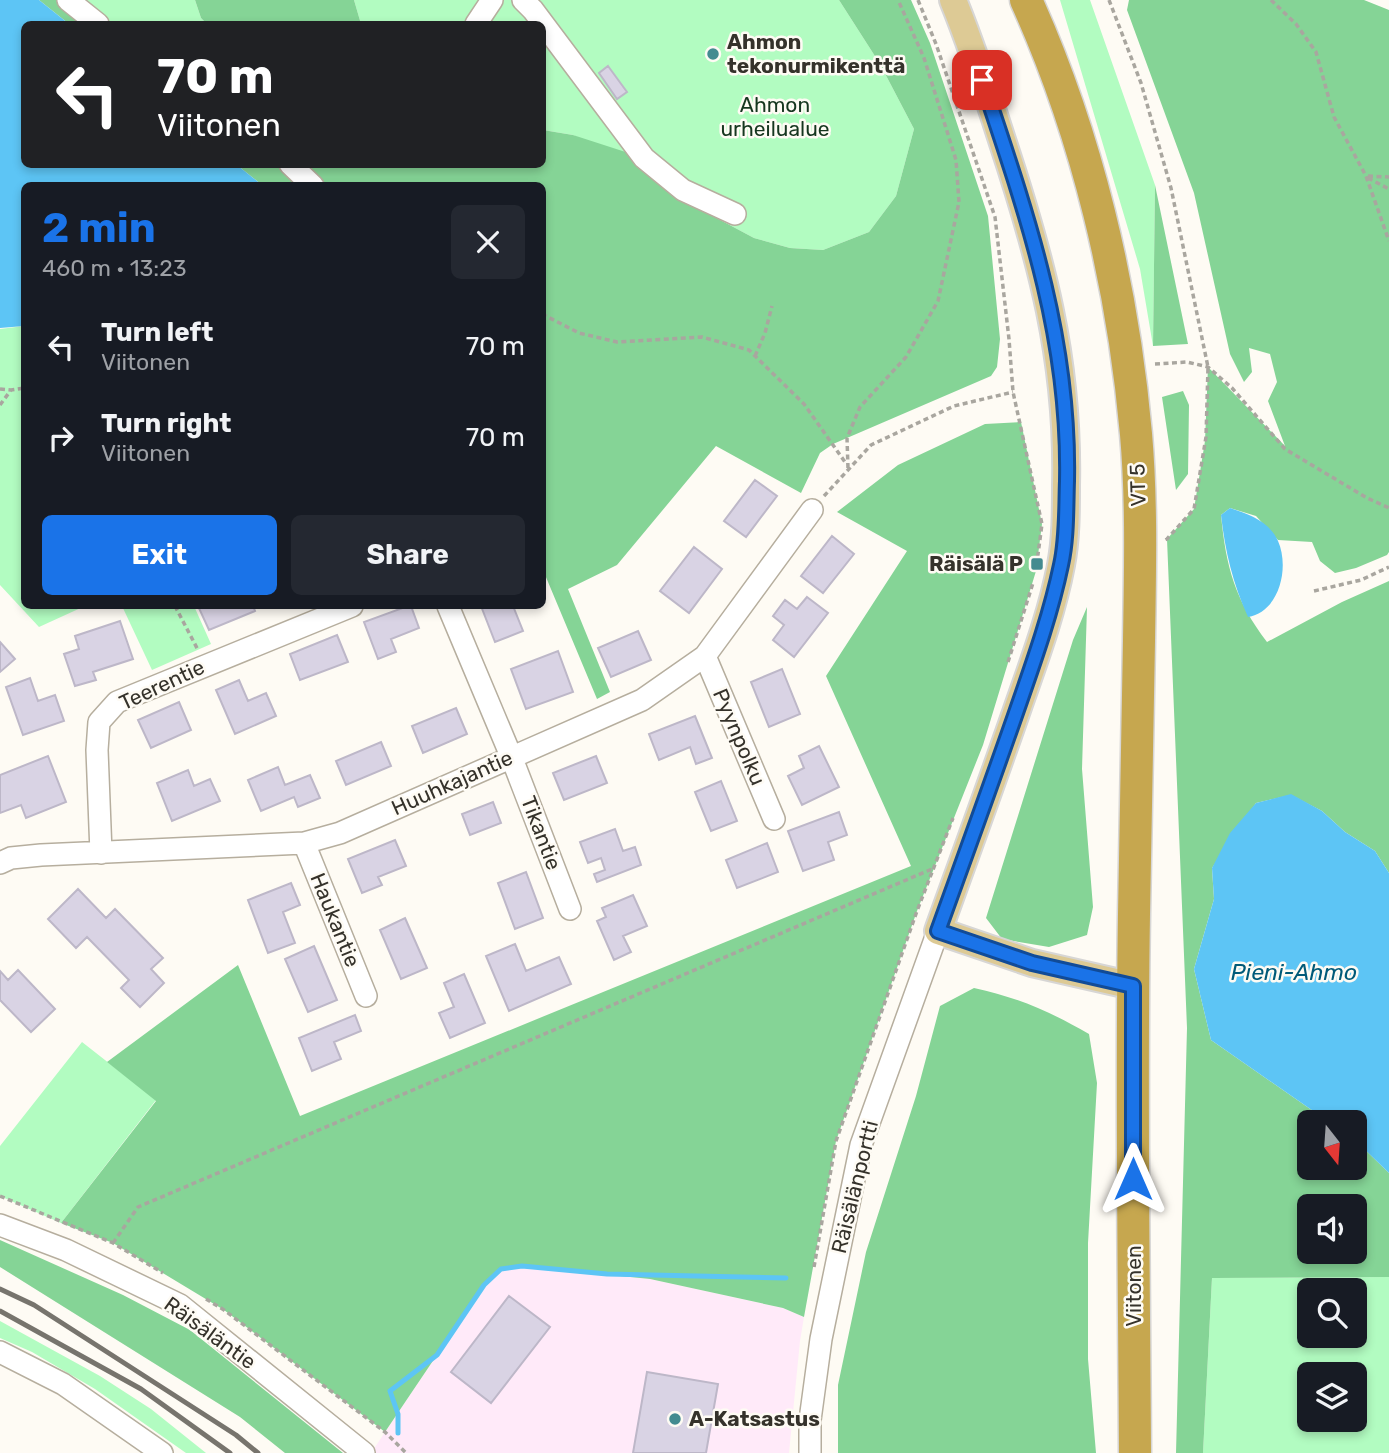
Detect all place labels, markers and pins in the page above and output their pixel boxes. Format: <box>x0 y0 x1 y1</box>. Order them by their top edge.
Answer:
place label: Ahmon tekonurmikenttä <box>727 29 905 78</box>
marker: Ahmon tekonurmikenttä <box>705 46 721 62</box>
pin <box>952 50 1012 110</box>
place label: Räisälä P <box>929 551 1023 576</box>
marker: Räisälä P <box>1029 556 1045 572</box>
place label: A-Katsastus <box>689 1406 820 1431</box>
marker: A-Katsastus <box>667 1411 683 1427</box>

